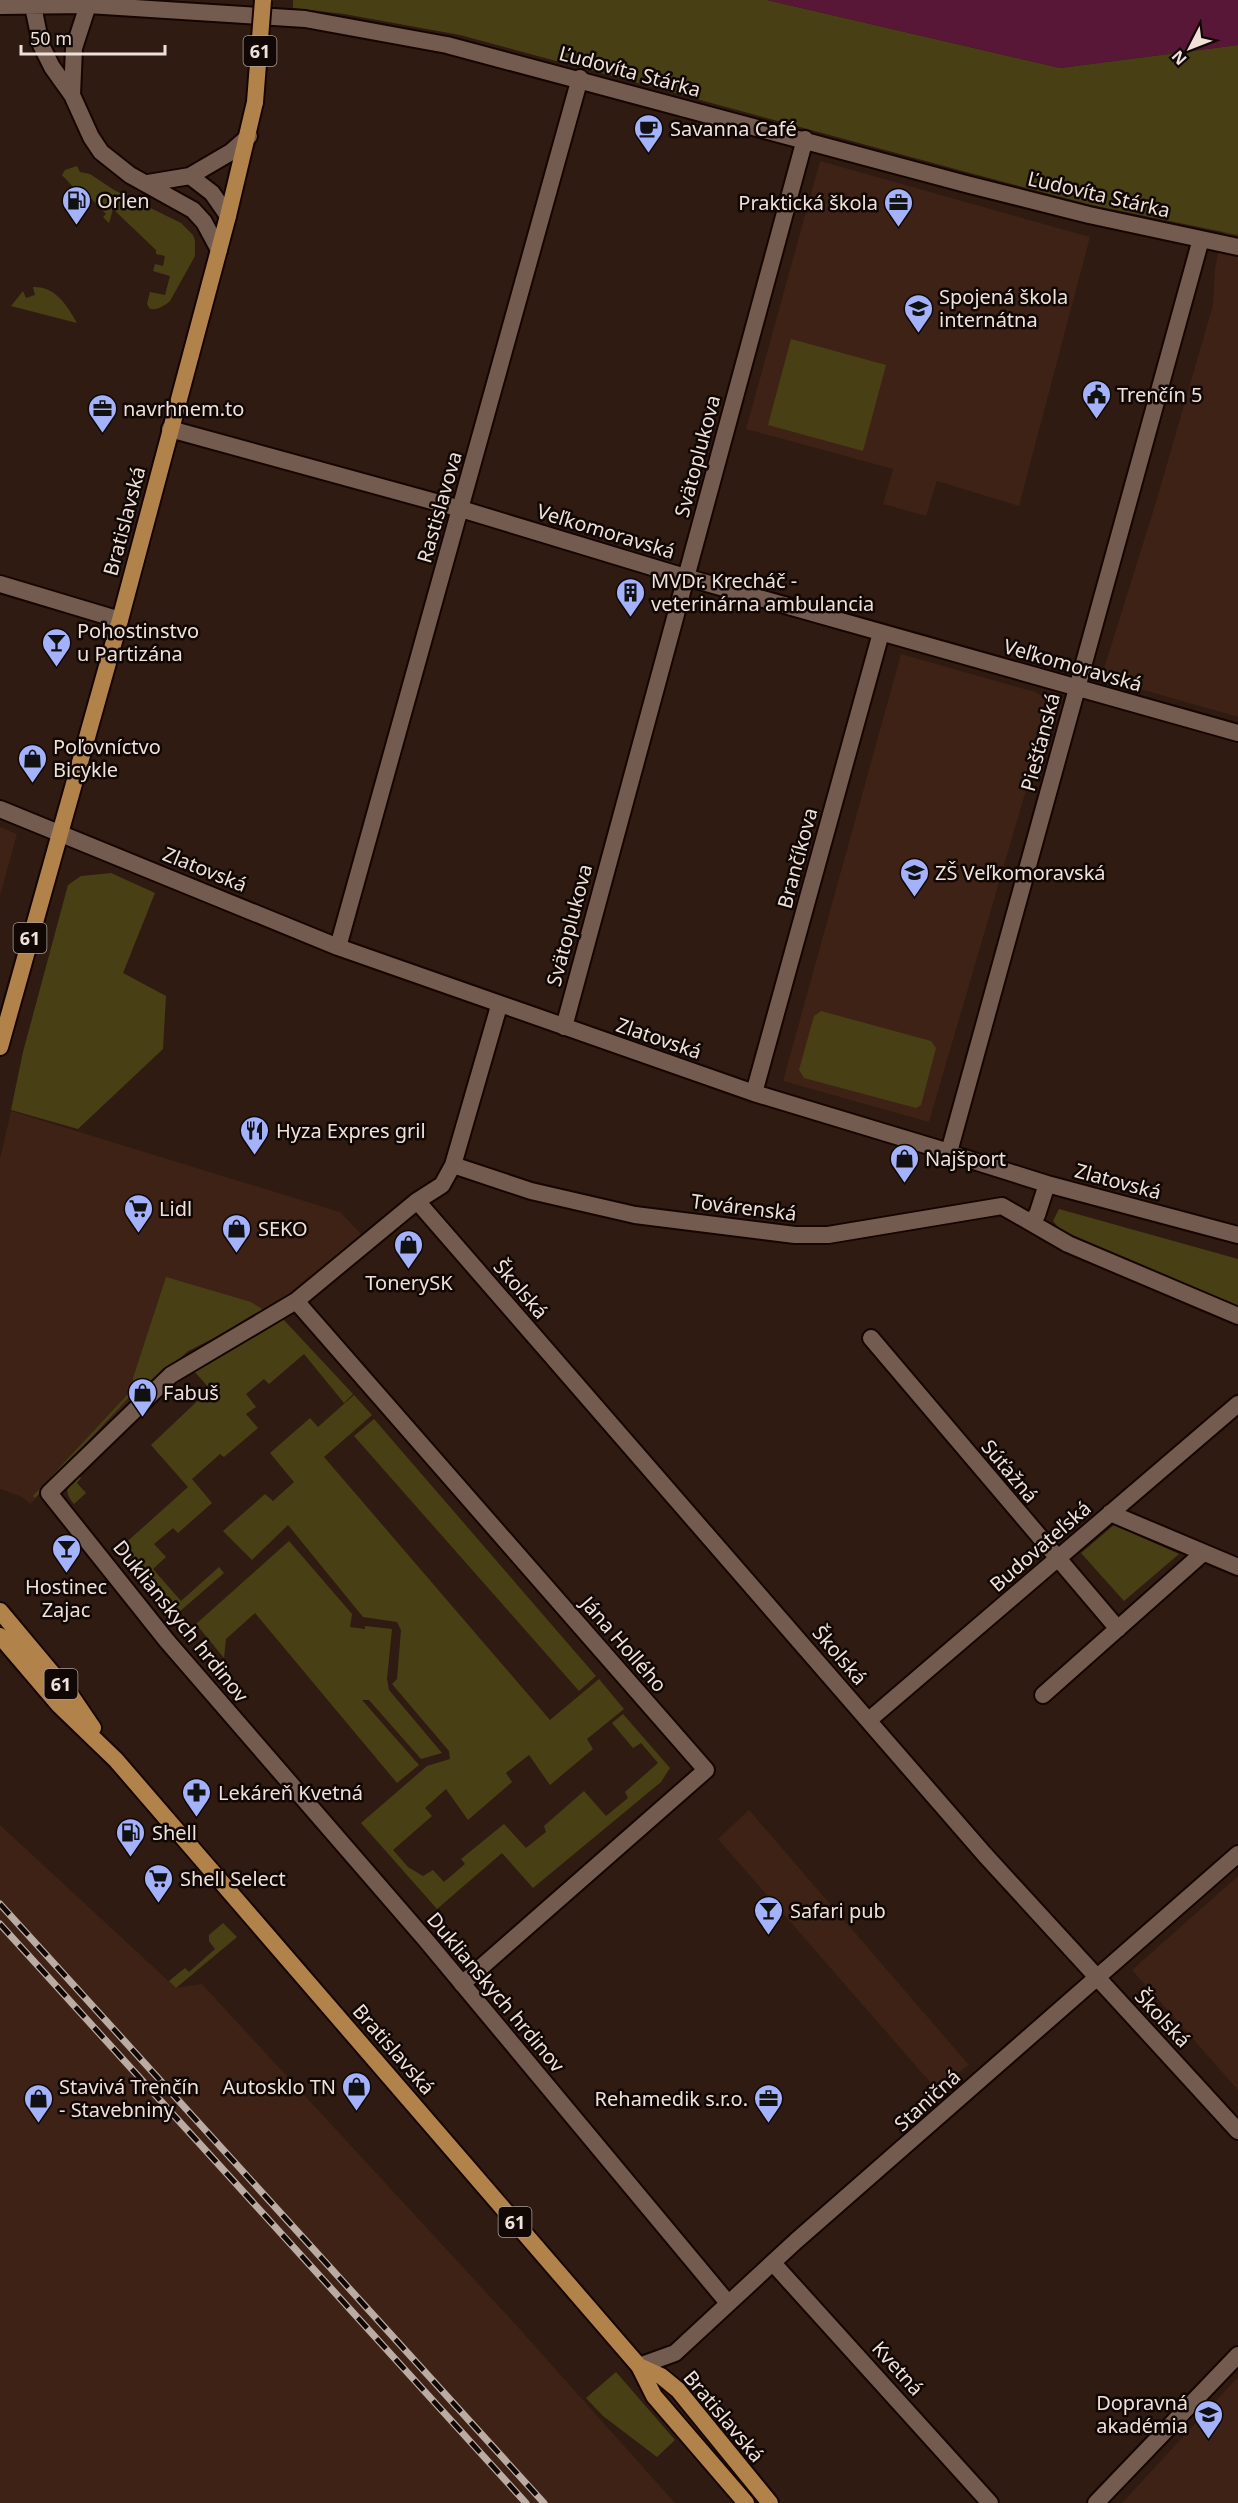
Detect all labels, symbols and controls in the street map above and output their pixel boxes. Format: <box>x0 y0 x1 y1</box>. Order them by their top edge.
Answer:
scale bar <box>21 18 165 56</box>
north arrow <box>1160 18 1220 78</box>
text: 50 m <box>30 26 72 50</box>
road number: 61 <box>244 36 276 66</box>
street label: Ľudovíta Stárka <box>556 39 704 103</box>
text: N <box>1166 46 1191 70</box>
cafe icon: Savanna Café <box>633 112 665 154</box>
place label: Savanna Café <box>670 115 797 142</box>
street label: Ľudovíta Stárka <box>1025 164 1173 224</box>
fuel station icon: Orlen <box>60 184 92 226</box>
office icon: Praktická škola <box>883 186 915 228</box>
place label: Orlen <box>97 187 150 214</box>
place label: Praktická škola <box>738 189 878 216</box>
place label: Spojená škola internátna <box>939 283 1068 333</box>
school or university icon: Spojená škola internátna <box>902 292 934 334</box>
public building icon: Trenčín 5 <box>1080 378 1112 420</box>
place label: Trenčín 5 <box>1117 381 1202 408</box>
office icon: navrhnem.to <box>86 392 118 434</box>
street label: Svätoplukova <box>668 392 726 520</box>
place label: navrhnem.to <box>123 395 244 422</box>
street label: Rastislavova <box>410 448 468 566</box>
street label: Bratislavská <box>96 463 152 579</box>
street label: Veľkomoravská <box>534 497 678 565</box>
place label: MVDr. Krecháč - veterinárna ambulancia <box>651 567 874 617</box>
building icon: MVDr. Krecháč - veterinárna ambulancia <box>614 576 646 618</box>
place label: Pohostinstvo u Partizána <box>77 617 199 667</box>
bar icon: Pohostinstvo u Partizána <box>40 626 72 668</box>
street label: Veľkomoravská <box>1001 632 1145 698</box>
street label: Piešťanská <box>1014 690 1066 794</box>
place label: Poľovníctvo Bicykle <box>53 733 161 783</box>
shop icon: Poľovníctvo Bicykle <box>16 742 48 784</box>
street label: Brančíkova <box>771 805 823 911</box>
street label: Zlatovská <box>159 840 251 898</box>
school or university icon: ZŠ Veľkomoravská <box>898 856 930 898</box>
place label: ZŠ Veľkomoravská <box>935 859 1106 886</box>
street label: Svätoplukova <box>540 861 598 989</box>
road number: 61 <box>14 923 46 953</box>
street label: Zlatovská <box>613 1011 705 1065</box>
restaurant icon: Hyza Expres gril <box>239 1114 271 1156</box>
place label: Hyza Expres gril <box>276 1117 426 1144</box>
shop icon: Najšport <box>888 1142 920 1184</box>
place label: Najšport <box>925 1145 1006 1172</box>
street label: Zlatovská <box>1072 1157 1164 1205</box>
street label: Továrenská <box>690 1187 798 1227</box>
supermarket icon: Lidl <box>122 1192 154 1234</box>
place label: Lidl <box>159 1195 192 1222</box>
shop icon: SEKO <box>221 1212 253 1254</box>
place label: SEKO <box>258 1215 308 1242</box>
shop icon: TonerySK <box>393 1228 425 1270</box>
street label: Školská <box>488 1254 554 1324</box>
place label: TonerySK <box>365 1269 453 1296</box>
shop icon: Fabuš <box>126 1376 158 1418</box>
place label: Fabuš <box>163 1379 219 1406</box>
street label: Súťažná <box>976 1434 1044 1508</box>
street label: Budovateľská <box>984 1495 1096 1597</box>
bar icon: Hostinec Zajac <box>50 1532 82 1574</box>
street label: Duklianskych hrdinov <box>107 1534 255 1708</box>
place label: Hostinec Zajac <box>25 1573 107 1623</box>
street label: Jána Hollého <box>574 1589 673 1698</box>
street label: Školská <box>807 1620 873 1690</box>
road number: 61 <box>44 1669 78 1699</box>
pharmacy icon: Lekáreň Kvetná <box>181 1776 213 1818</box>
place label: Lekáreň Kvetná <box>218 1779 363 1806</box>
fuel station icon: Shell <box>115 1816 147 1858</box>
place label: Shell <box>152 1819 197 1846</box>
supermarket icon: Shell Select <box>143 1862 175 1904</box>
place label: Shell Select <box>180 1865 286 1892</box>
bar icon: Safari pub <box>753 1894 785 1936</box>
place label: Safari pub <box>790 1897 886 1924</box>
street label: Duklianskych hrdinov <box>421 1906 572 2078</box>
street label: Školská <box>1129 1983 1197 2053</box>
street label: Bratislavská <box>347 1998 441 2100</box>
street label: Staničná <box>888 2063 966 2137</box>
shop icon: Autosklo TN <box>341 2070 373 2112</box>
place label: Stavivá Trenčín - Stavebniny <box>59 2073 199 2123</box>
place label: Autosklo TN <box>223 2073 336 2100</box>
shop icon: Stavivá Trenčín - Stavebniny <box>22 2082 54 2124</box>
office icon: Rehamedik s.r.o. <box>753 2082 785 2124</box>
place label: Rehamedik s.r.o. <box>595 2085 748 2112</box>
road number: 61 <box>498 2207 532 2237</box>
street label: Kvetná <box>866 2335 930 2401</box>
street label: Bratislavská <box>678 2364 770 2468</box>
place label: Dopravná akadémia <box>1096 2389 1188 2439</box>
school or university icon: Dopravná akadémia <box>1193 2398 1225 2440</box>

